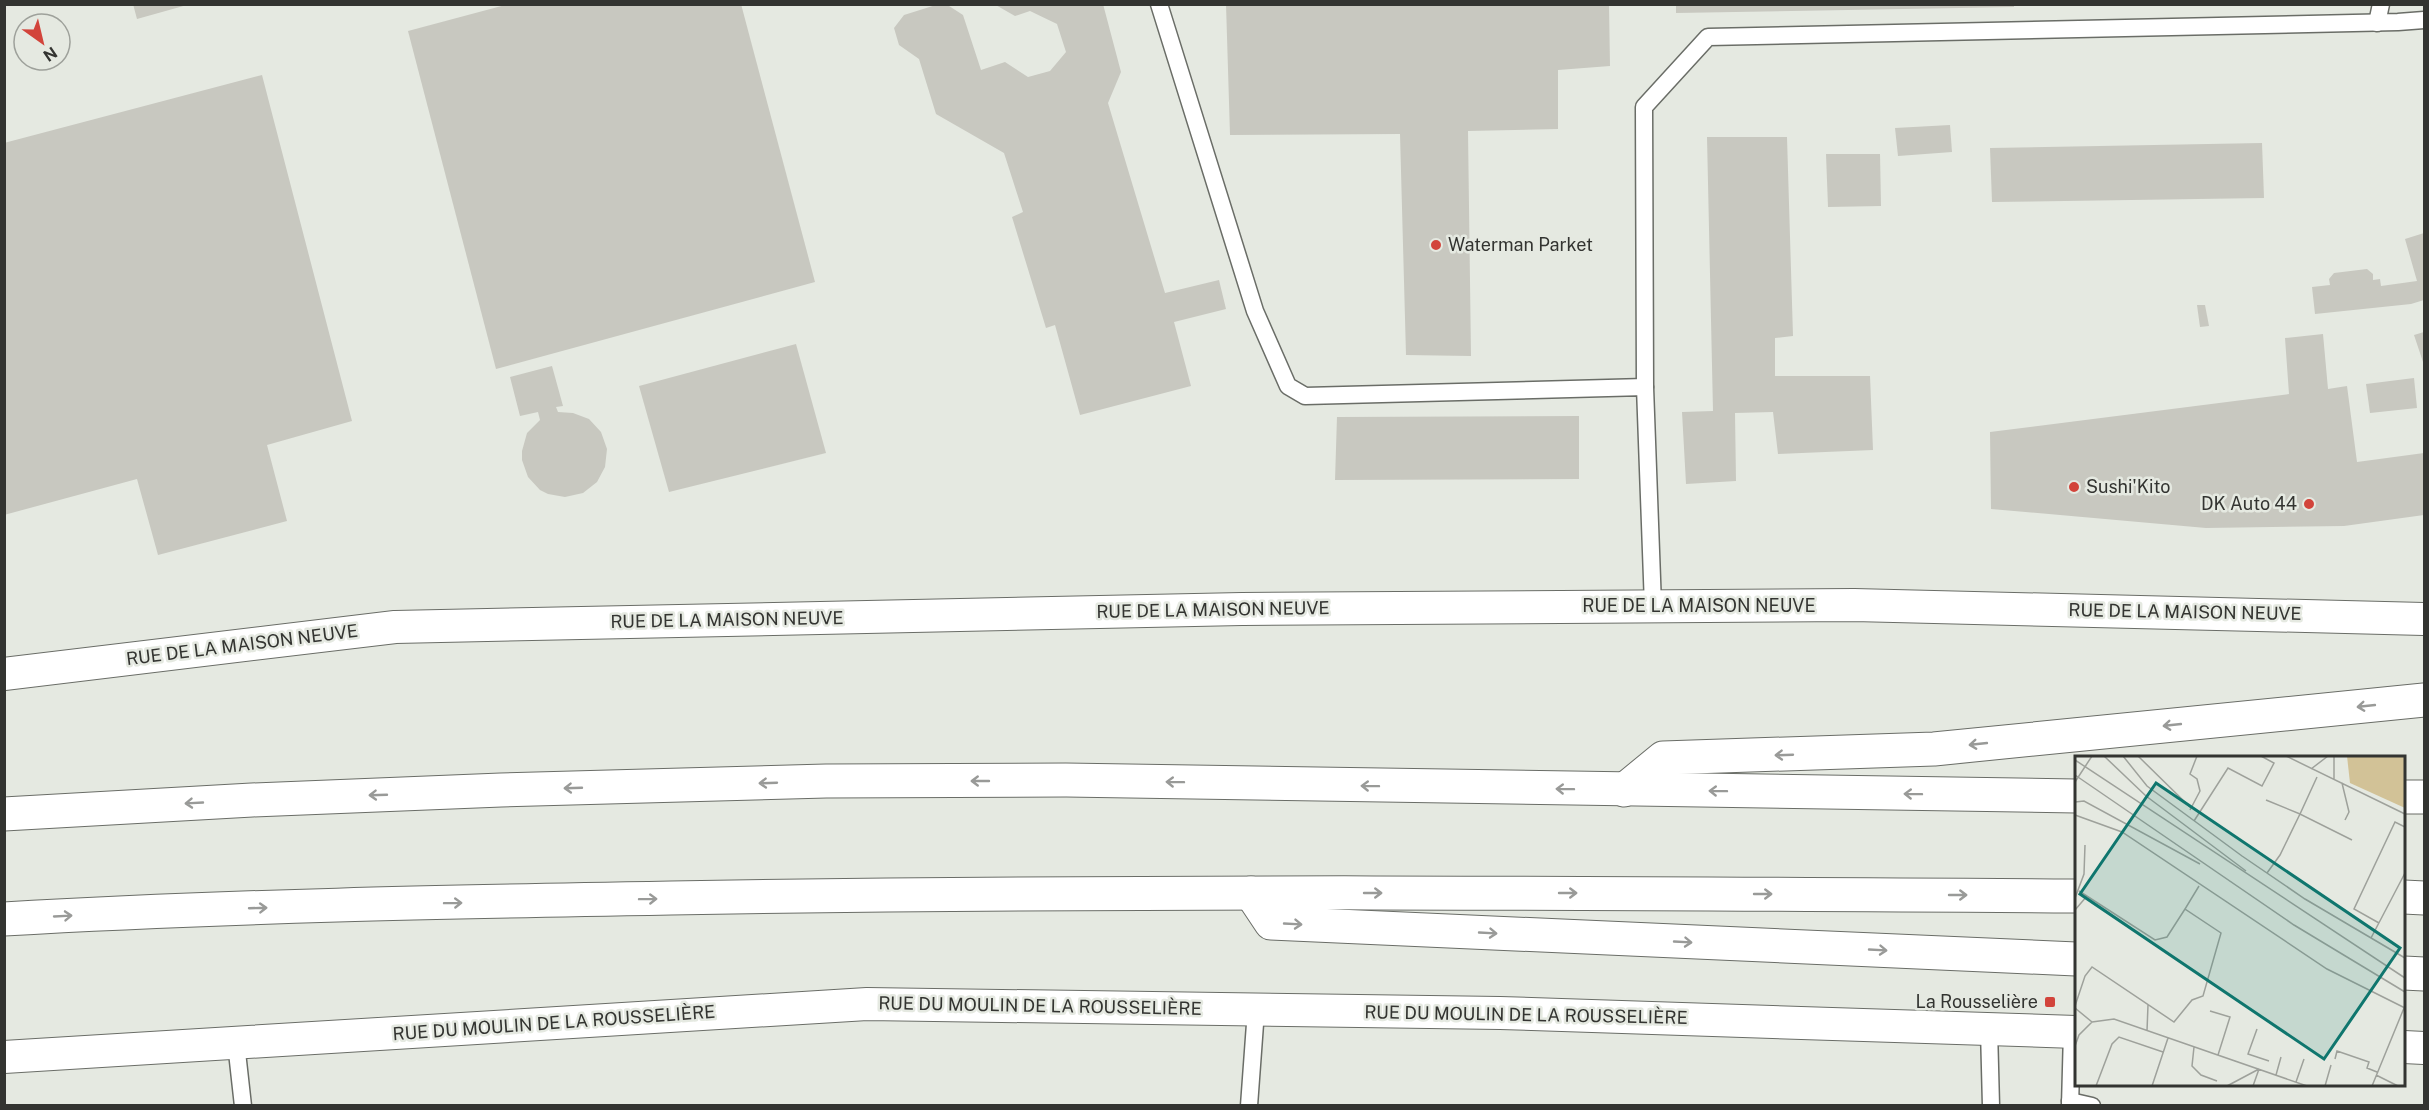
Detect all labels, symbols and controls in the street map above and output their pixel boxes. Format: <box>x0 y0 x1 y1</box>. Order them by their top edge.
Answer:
north arrow <box>12 12 72 72</box>
text: N <box>40 43 61 65</box>
place label: Waterman Parket <box>1448 234 1593 255</box>
marker: Waterman Parket <box>1429 238 1443 252</box>
place label: Sushi'Kito <box>2086 476 2170 497</box>
marker: Sushi'Kito <box>2067 480 2081 494</box>
place label: DK Auto 44 <box>2201 493 2297 514</box>
marker: DK Auto 44 <box>2302 497 2316 511</box>
street label: RUE DE LA MAISON NEUVE <box>1582 595 1816 616</box>
street label: RUE DE LA MAISON NEUVE <box>1096 597 1330 622</box>
street label: RUE DE LA MAISON NEUVE <box>2068 599 2302 624</box>
street label: RUE DE LA MAISON NEUVE <box>610 607 844 632</box>
street label: RUE DE LA MAISON NEUVE <box>125 620 359 669</box>
one-way arrow <box>2357 701 2377 712</box>
one-way arrow <box>2163 720 2183 731</box>
one-way arrow <box>1969 739 1989 750</box>
one-way arrow <box>1774 750 1794 761</box>
inset map <box>2075 756 2405 1086</box>
one-way arrow <box>971 775 991 787</box>
one-way arrow <box>1166 776 1186 788</box>
one-way arrow <box>759 777 779 788</box>
one-way arrow <box>1361 780 1381 792</box>
one-way arrow <box>564 782 584 793</box>
one-way arrow <box>1556 783 1576 795</box>
one-way arrow <box>1709 785 1729 797</box>
one-way arrow <box>1904 788 1924 800</box>
one-way arrow <box>369 789 389 800</box>
one-way arrow <box>184 798 204 809</box>
one-way arrow <box>1362 887 1382 899</box>
one-way arrow <box>1557 887 1577 899</box>
one-way arrow <box>1752 888 1772 900</box>
one-way arrow <box>1947 889 1967 901</box>
one-way arrow <box>637 893 657 905</box>
one-way arrow <box>442 897 462 909</box>
one-way arrow <box>247 902 267 913</box>
one-way arrow <box>52 910 72 921</box>
one-way arrow <box>1283 919 1303 930</box>
one-way arrow <box>1477 927 1497 939</box>
one-way arrow <box>1672 936 1692 947</box>
one-way arrow <box>1867 945 1887 956</box>
street label: RUE DU MOULIN DE LA ROUSSELIÈRE <box>878 991 1202 1019</box>
place label: La Rousselière <box>1916 991 2038 1012</box>
marker: La Rousselière <box>2043 995 2057 1009</box>
street label: RUE DU MOULIN DE LA ROUSSELIÈRE <box>392 1000 716 1044</box>
street label: RUE DU MOULIN DE LA ROUSSELIÈRE <box>1364 1000 1688 1028</box>

